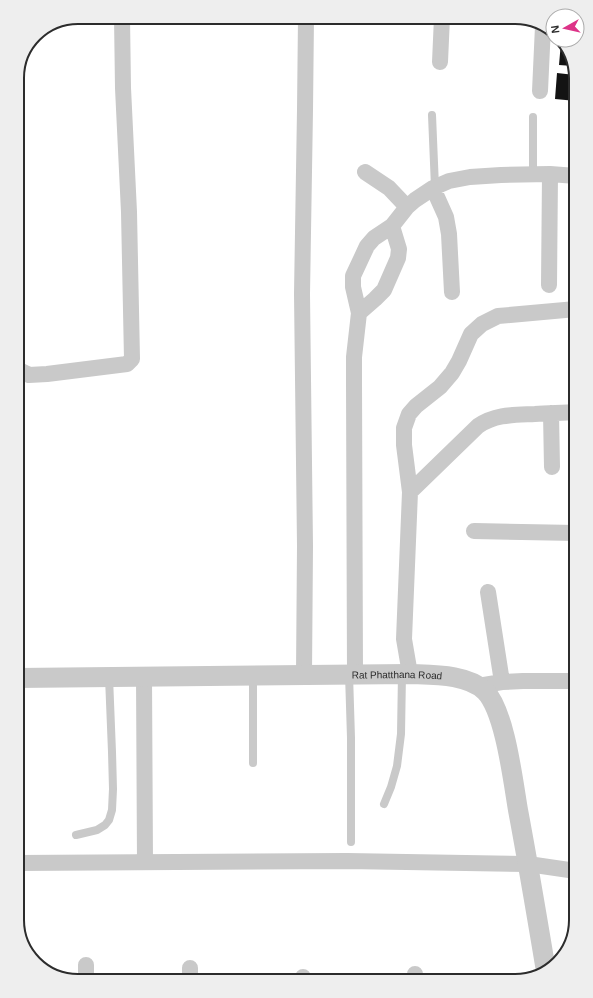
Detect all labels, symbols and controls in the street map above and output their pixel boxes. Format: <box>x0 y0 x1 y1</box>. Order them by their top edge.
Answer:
north arrow <box>545 8 585 48</box>
text: N <box>549 25 562 34</box>
street label: Rat Phatthana Road <box>352 668 443 681</box>

